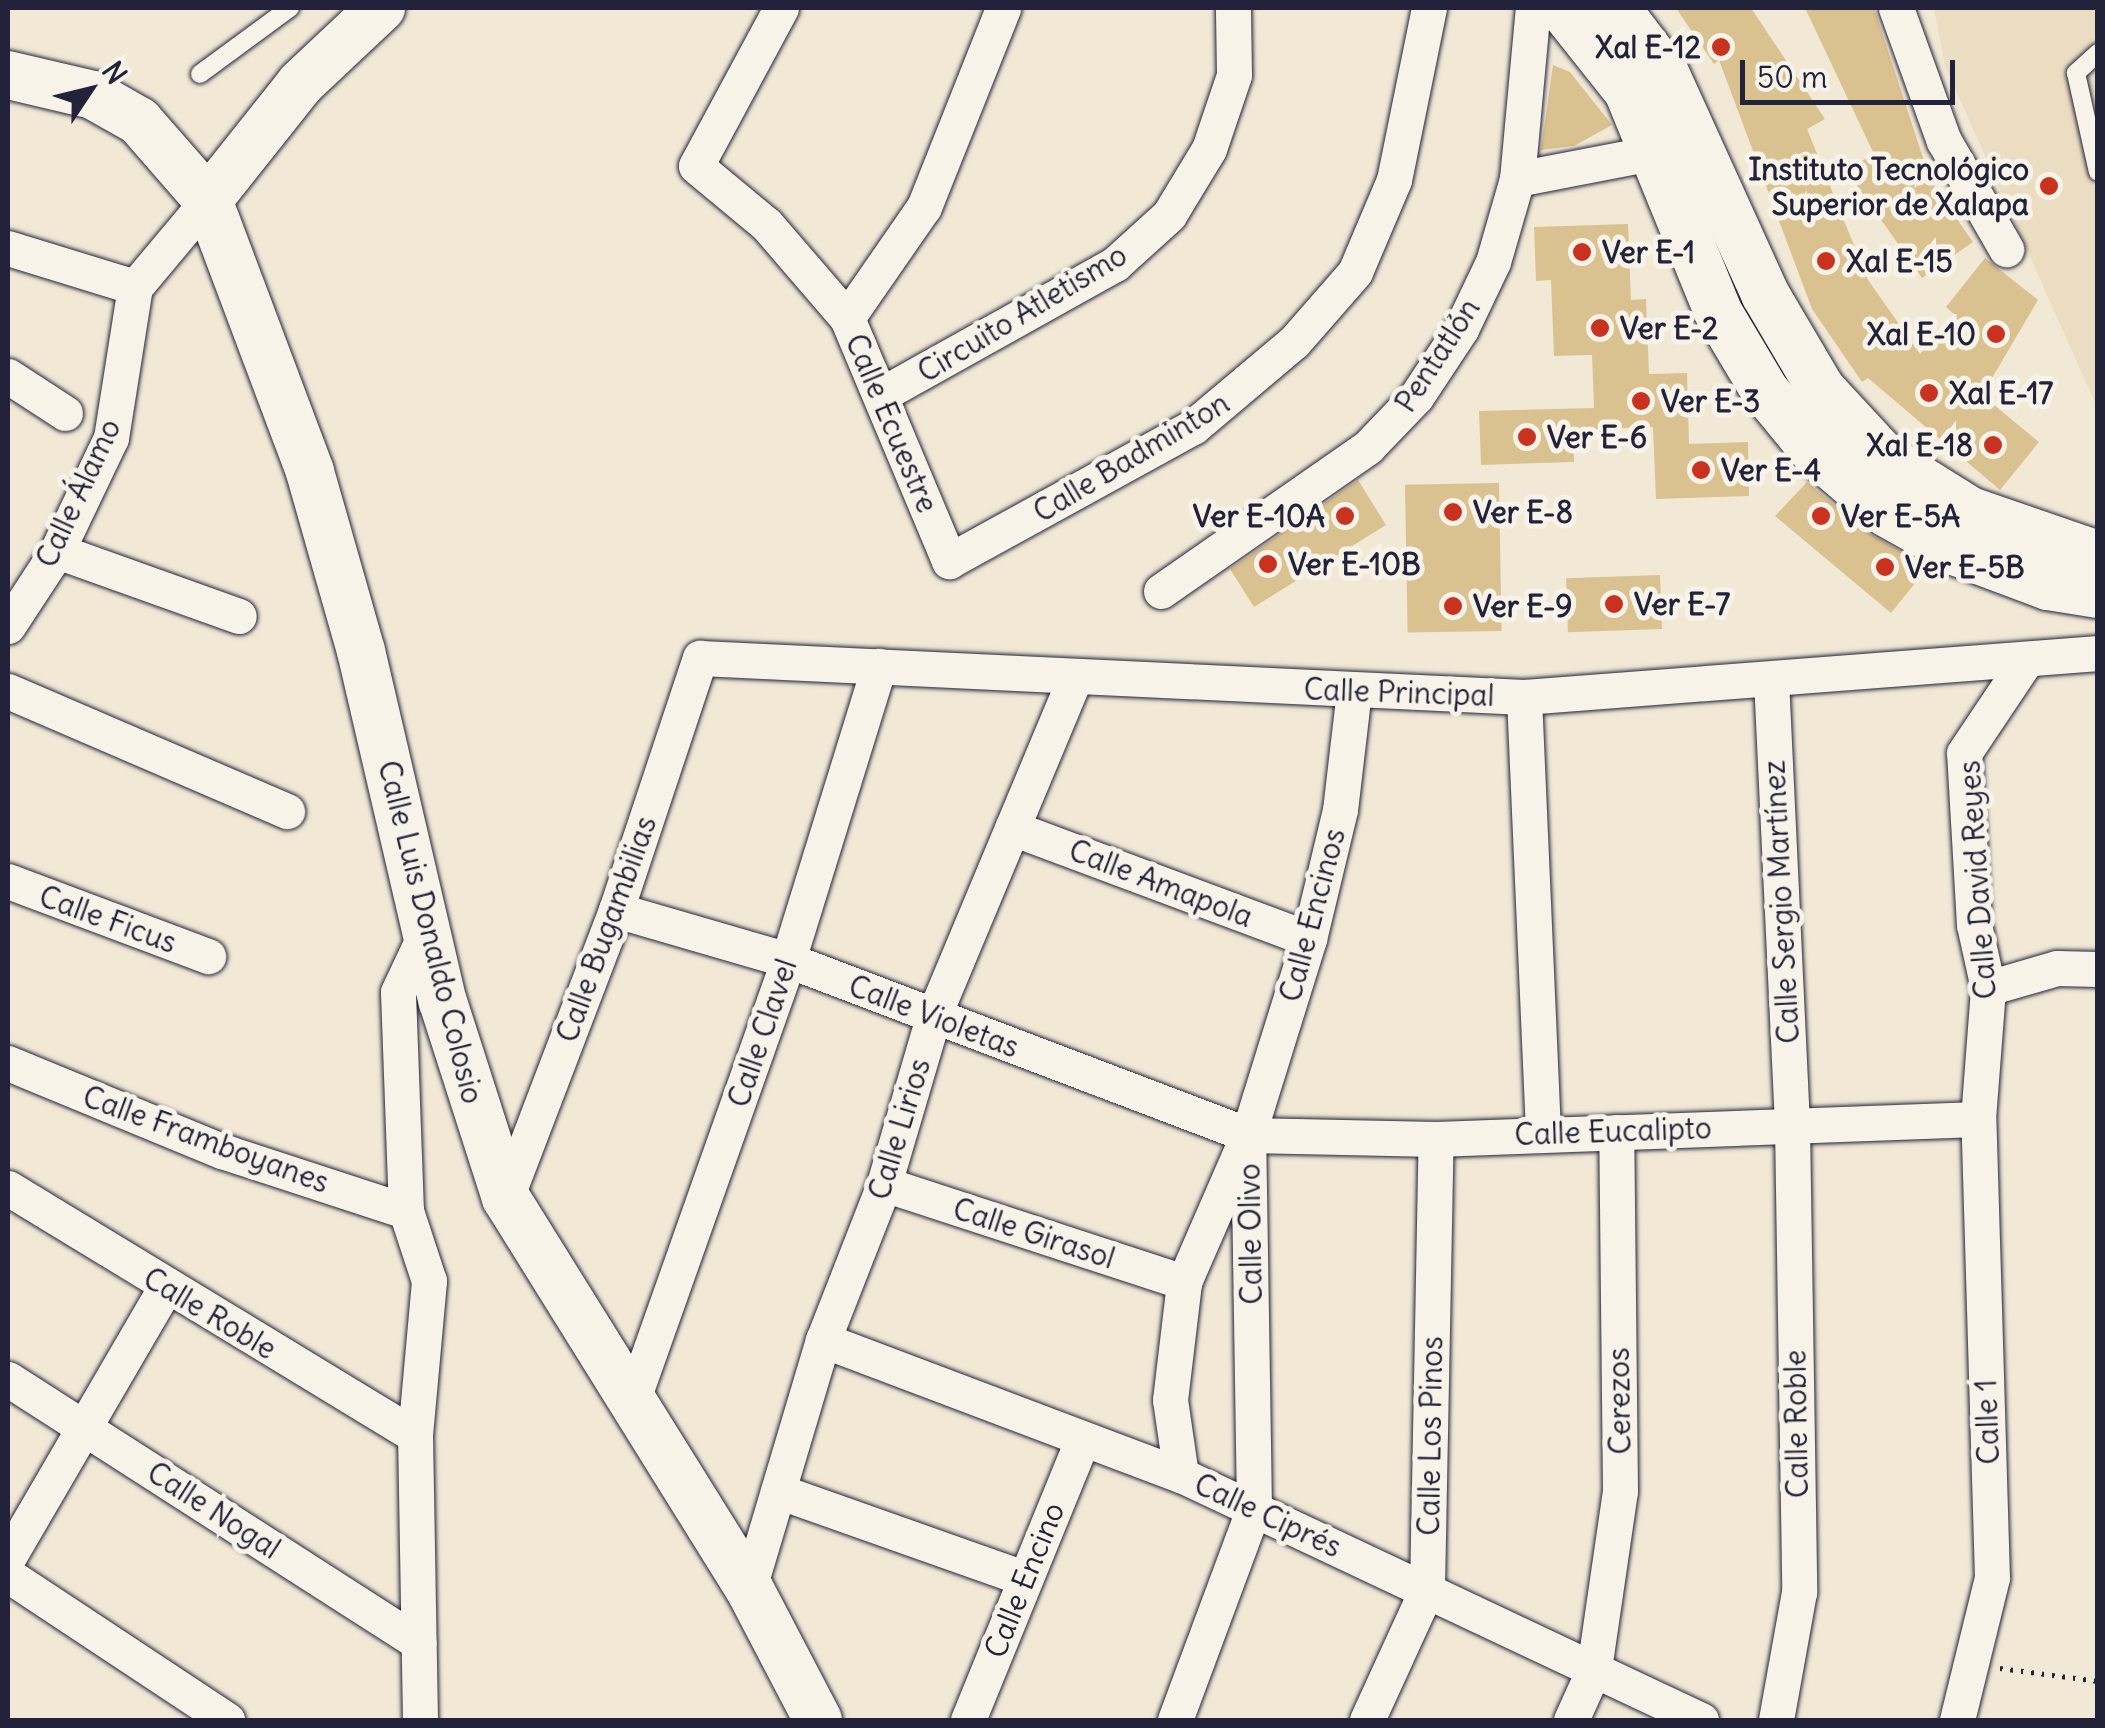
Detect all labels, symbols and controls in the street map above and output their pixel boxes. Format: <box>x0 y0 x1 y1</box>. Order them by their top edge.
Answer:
place label: Xal E-12 <box>1595 29 1701 65</box>
marker: Xal E-12 <box>1710 36 1732 58</box>
north arrow <box>40 40 140 140</box>
scale bar <box>1745 40 1960 102</box>
text: N <box>94 55 135 91</box>
text: 50 m <box>1757 58 1827 96</box>
place label: Instituto Tecnológico Superior de Xalapa <box>1748 151 2029 222</box>
marker: Instituto Tecnológico Superior de Xalapa <box>2038 175 2060 197</box>
place label: Ver E-1 <box>1602 234 1695 270</box>
street label: Circuito Atletismo <box>911 236 1133 390</box>
marker: Ver E-1 <box>1571 241 1593 263</box>
place label: Xal E-15 <box>1846 243 1953 279</box>
marker: Xal E-15 <box>1815 250 1837 272</box>
street label: Pentatlón <box>1387 291 1487 419</box>
place label: Ver E-2 <box>1620 310 1718 346</box>
place label: Xal E-10 <box>1867 316 1976 352</box>
marker: Ver E-2 <box>1589 317 1611 339</box>
marker: Xal E-10 <box>1985 323 2007 345</box>
street label: Calle Ecuestre <box>838 328 946 518</box>
place label: Xal E-17 <box>1949 375 2053 411</box>
marker: Xal E-17 <box>1918 382 1940 404</box>
place label: Ver E-3 <box>1661 383 1760 419</box>
street label: Calle Badminton <box>1027 384 1235 530</box>
marker: Ver E-3 <box>1630 390 1652 412</box>
street label: Calle Álamo <box>28 413 128 573</box>
place label: Ver E-6 <box>1547 419 1647 455</box>
marker: Ver E-6 <box>1516 426 1538 448</box>
place label: Xal E-18 <box>1866 427 1973 463</box>
marker: Xal E-18 <box>1982 434 2004 456</box>
place label: Ver E-4 <box>1721 452 1821 488</box>
marker: Ver E-4 <box>1690 459 1712 481</box>
place label: Ver E-8 <box>1473 494 1573 530</box>
place label: Ver E-10A <box>1193 498 1325 534</box>
place label: Ver E-5A <box>1841 498 1960 534</box>
marker: Ver E-8 <box>1442 501 1464 523</box>
marker: Ver E-10A <box>1334 505 1356 527</box>
marker: Ver E-5A <box>1810 505 1832 527</box>
place label: Ver E-10B <box>1288 546 1421 582</box>
place label: Ver E-5B <box>1905 549 2025 585</box>
marker: Ver E-10B <box>1257 553 1279 575</box>
marker: Ver E-5B <box>1874 556 1896 578</box>
place label: Ver E-7 <box>1634 586 1730 622</box>
place label: Ver E-9 <box>1473 588 1573 624</box>
marker: Ver E-7 <box>1603 593 1625 615</box>
marker: Ver E-9 <box>1442 595 1464 617</box>
street label: Calle Principal <box>1303 671 1495 713</box>
street label: Calle Luis Donaldo Colosio <box>371 757 491 1107</box>
street label: Calle Sergio Martínez <box>1756 759 1806 1045</box>
street label: Calle David Reyes <box>1951 759 2003 1001</box>
street label: Calle Bugambilias <box>548 811 664 1047</box>
street label: Calle Encinos <box>1272 824 1352 1006</box>
street label: Calle Amapola <box>1064 831 1258 935</box>
street label: Calle Ficus <box>34 878 182 960</box>
street label: Calle Clavel <box>720 954 804 1112</box>
street label: Calle Violetas <box>844 967 1024 1065</box>
street label: Calle Lirios <box>860 1054 938 1204</box>
street label: Calle Framboyanes <box>78 1078 334 1200</box>
street label: Calle Eucalipto <box>1514 1110 1712 1152</box>
street label: Calle Olivo <box>1231 1163 1269 1305</box>
street label: Calle Girasol <box>949 1190 1119 1276</box>
street label: Calle Roble <box>137 1259 283 1367</box>
street label: Calle Los Pinos <box>1410 1336 1450 1536</box>
street label: Cerezos <box>1600 1347 1638 1455</box>
street label: Calle Roble <box>1777 1349 1815 1499</box>
street label: Calle 1 <box>1968 1379 2006 1465</box>
street label: Calle Nogal <box>141 1454 287 1566</box>
street label: Calle Ciprés <box>1189 1465 1347 1565</box>
street label: Calle Encino <box>977 1497 1071 1663</box>

